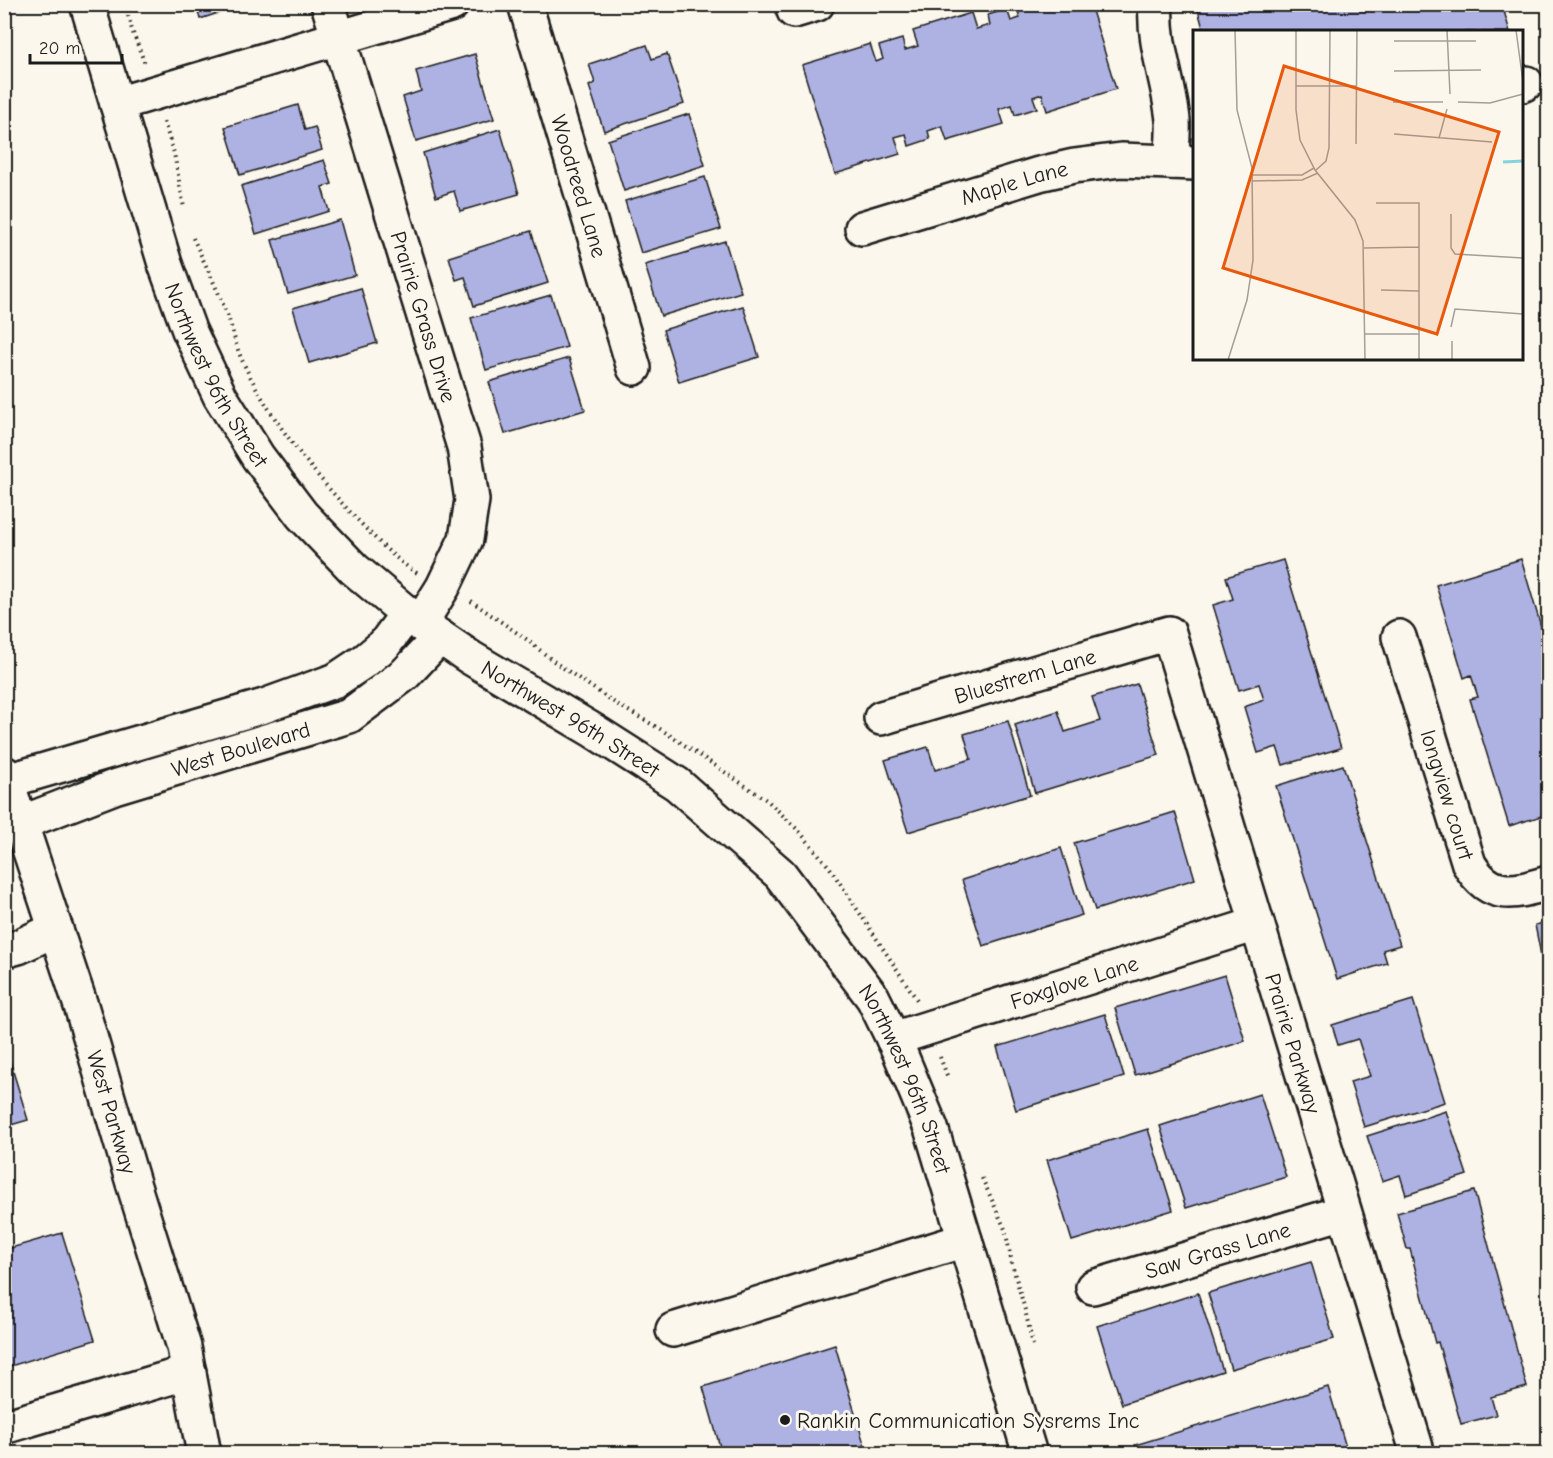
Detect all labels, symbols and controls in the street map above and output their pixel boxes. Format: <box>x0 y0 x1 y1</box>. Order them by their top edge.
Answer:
scale bar <box>30 27 122 65</box>
inset map <box>1193 30 1523 360</box>
text: 20 m <box>39 38 80 59</box>
street label: Woodreed Lane <box>545 112 612 261</box>
street label: Maple Lane <box>958 156 1070 211</box>
street label: Prairie Grass Drive <box>385 228 462 406</box>
street label: Northwest 96th Street <box>159 279 274 474</box>
street label: Bluestrem Lane <box>951 643 1099 710</box>
street label: Northwest 96th Street <box>476 655 665 784</box>
street label: West Boulevard <box>168 716 313 783</box>
street label: longview court <box>1414 727 1479 864</box>
street label: Foxglove Lane <box>1007 950 1142 1015</box>
street label: Prairie Parkway <box>1259 970 1326 1117</box>
street label: Northwest 96th Street <box>853 979 956 1177</box>
street label: West Parkway <box>81 1048 142 1177</box>
street label: Saw Grass Lane <box>1142 1217 1294 1285</box>
place label: Rankin Communication Sysrems Inc <box>797 1408 1140 1434</box>
marker: Rankin Communication Sysrems Inc <box>778 1413 792 1427</box>

